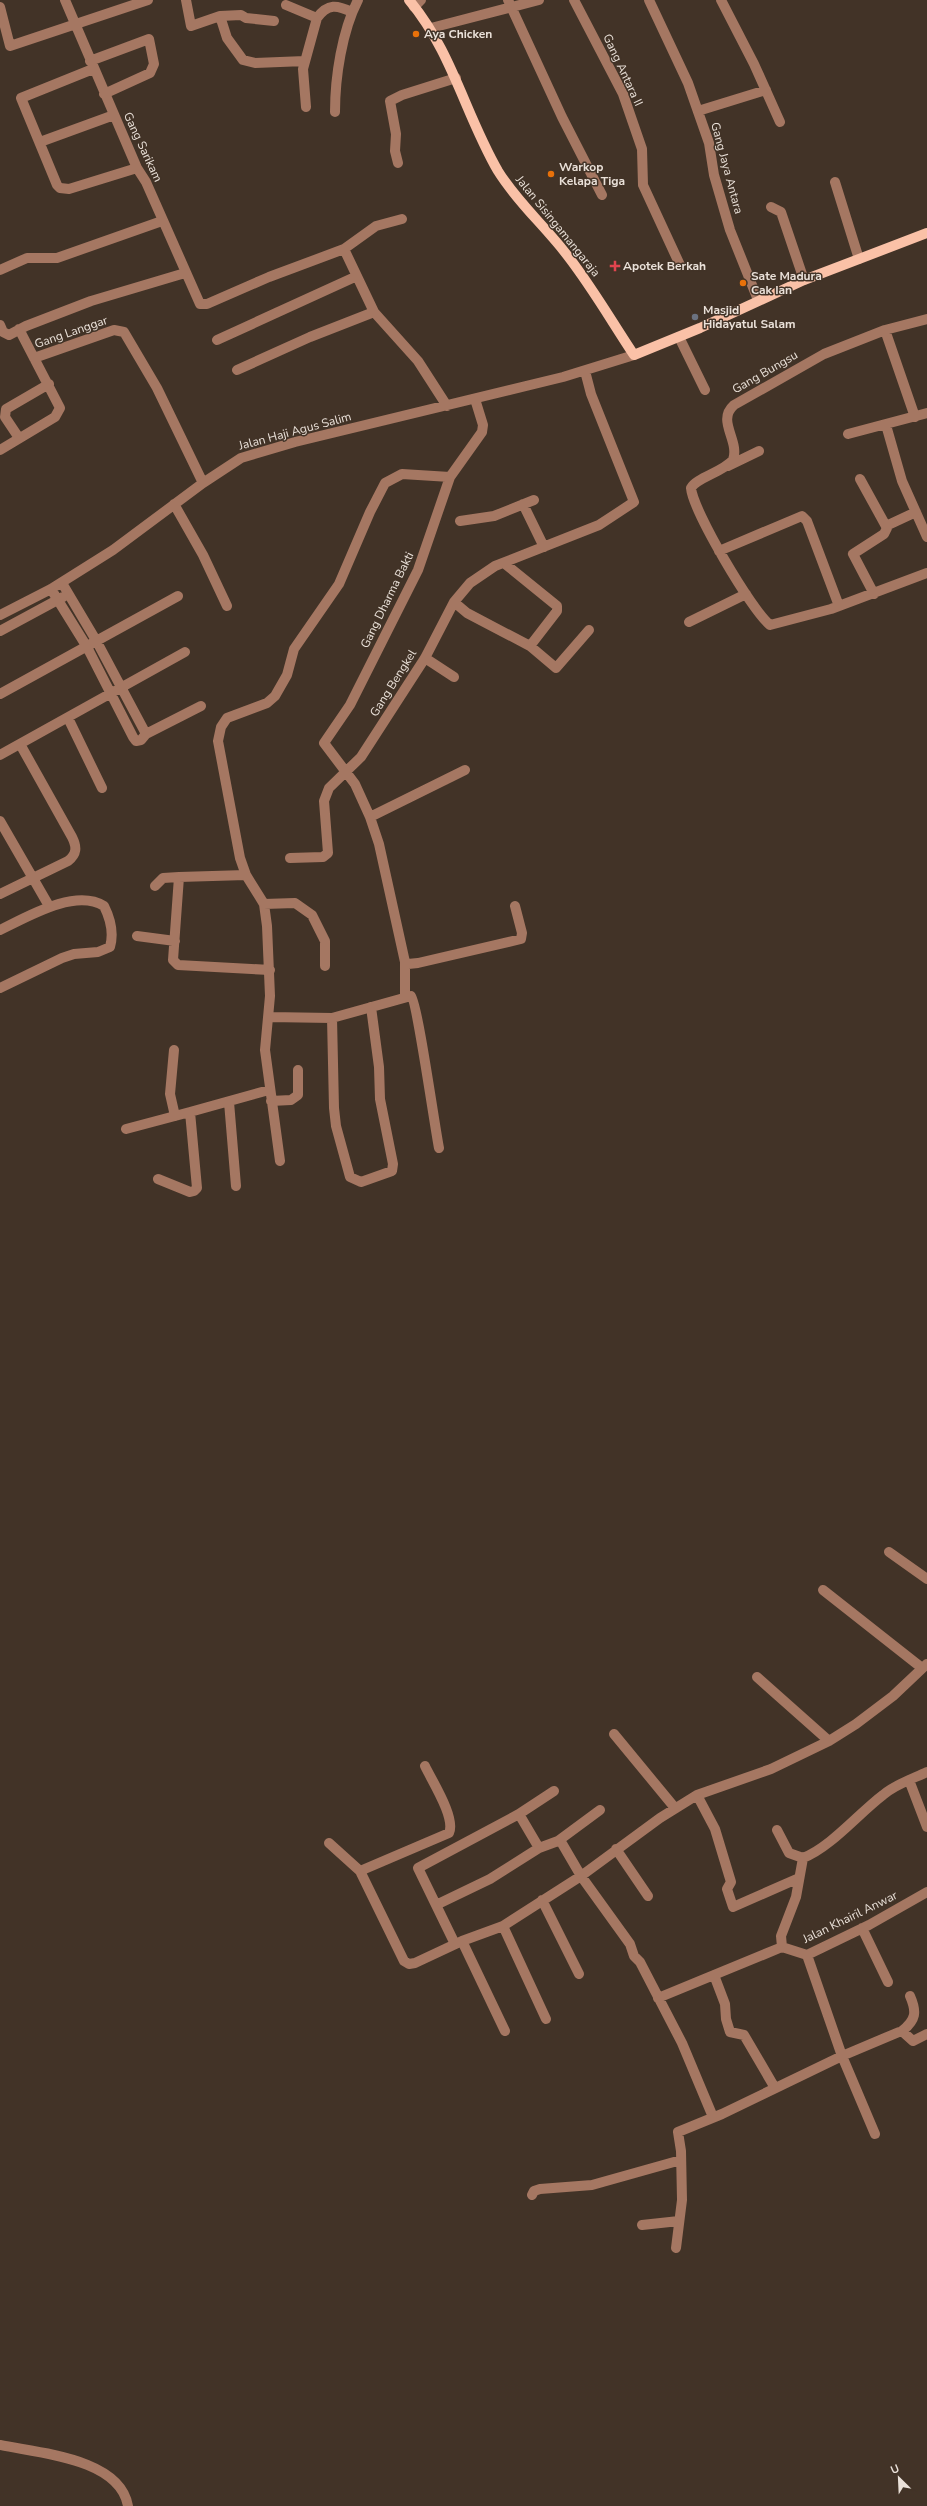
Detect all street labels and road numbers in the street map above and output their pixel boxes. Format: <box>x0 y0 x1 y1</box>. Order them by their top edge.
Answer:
street label: Gang Antara II <box>599 31 647 109</box>
street label: Gang Sarikam <box>120 109 166 185</box>
street label: Gang Jaya Antara <box>707 120 747 216</box>
street label: Jalan Sisingamangaraja <box>512 171 604 280</box>
street label: Gang Langgar <box>32 312 110 352</box>
street label: Gang Bungsu <box>729 347 801 397</box>
street label: Jalan Haji Agus Salim <box>236 408 353 454</box>
street label: Gang Dharma Bakti <box>357 549 417 651</box>
street label: Gang Bengkel <box>366 646 420 720</box>
street label: Jalan Khairil Anwar <box>799 1887 901 1947</box>

